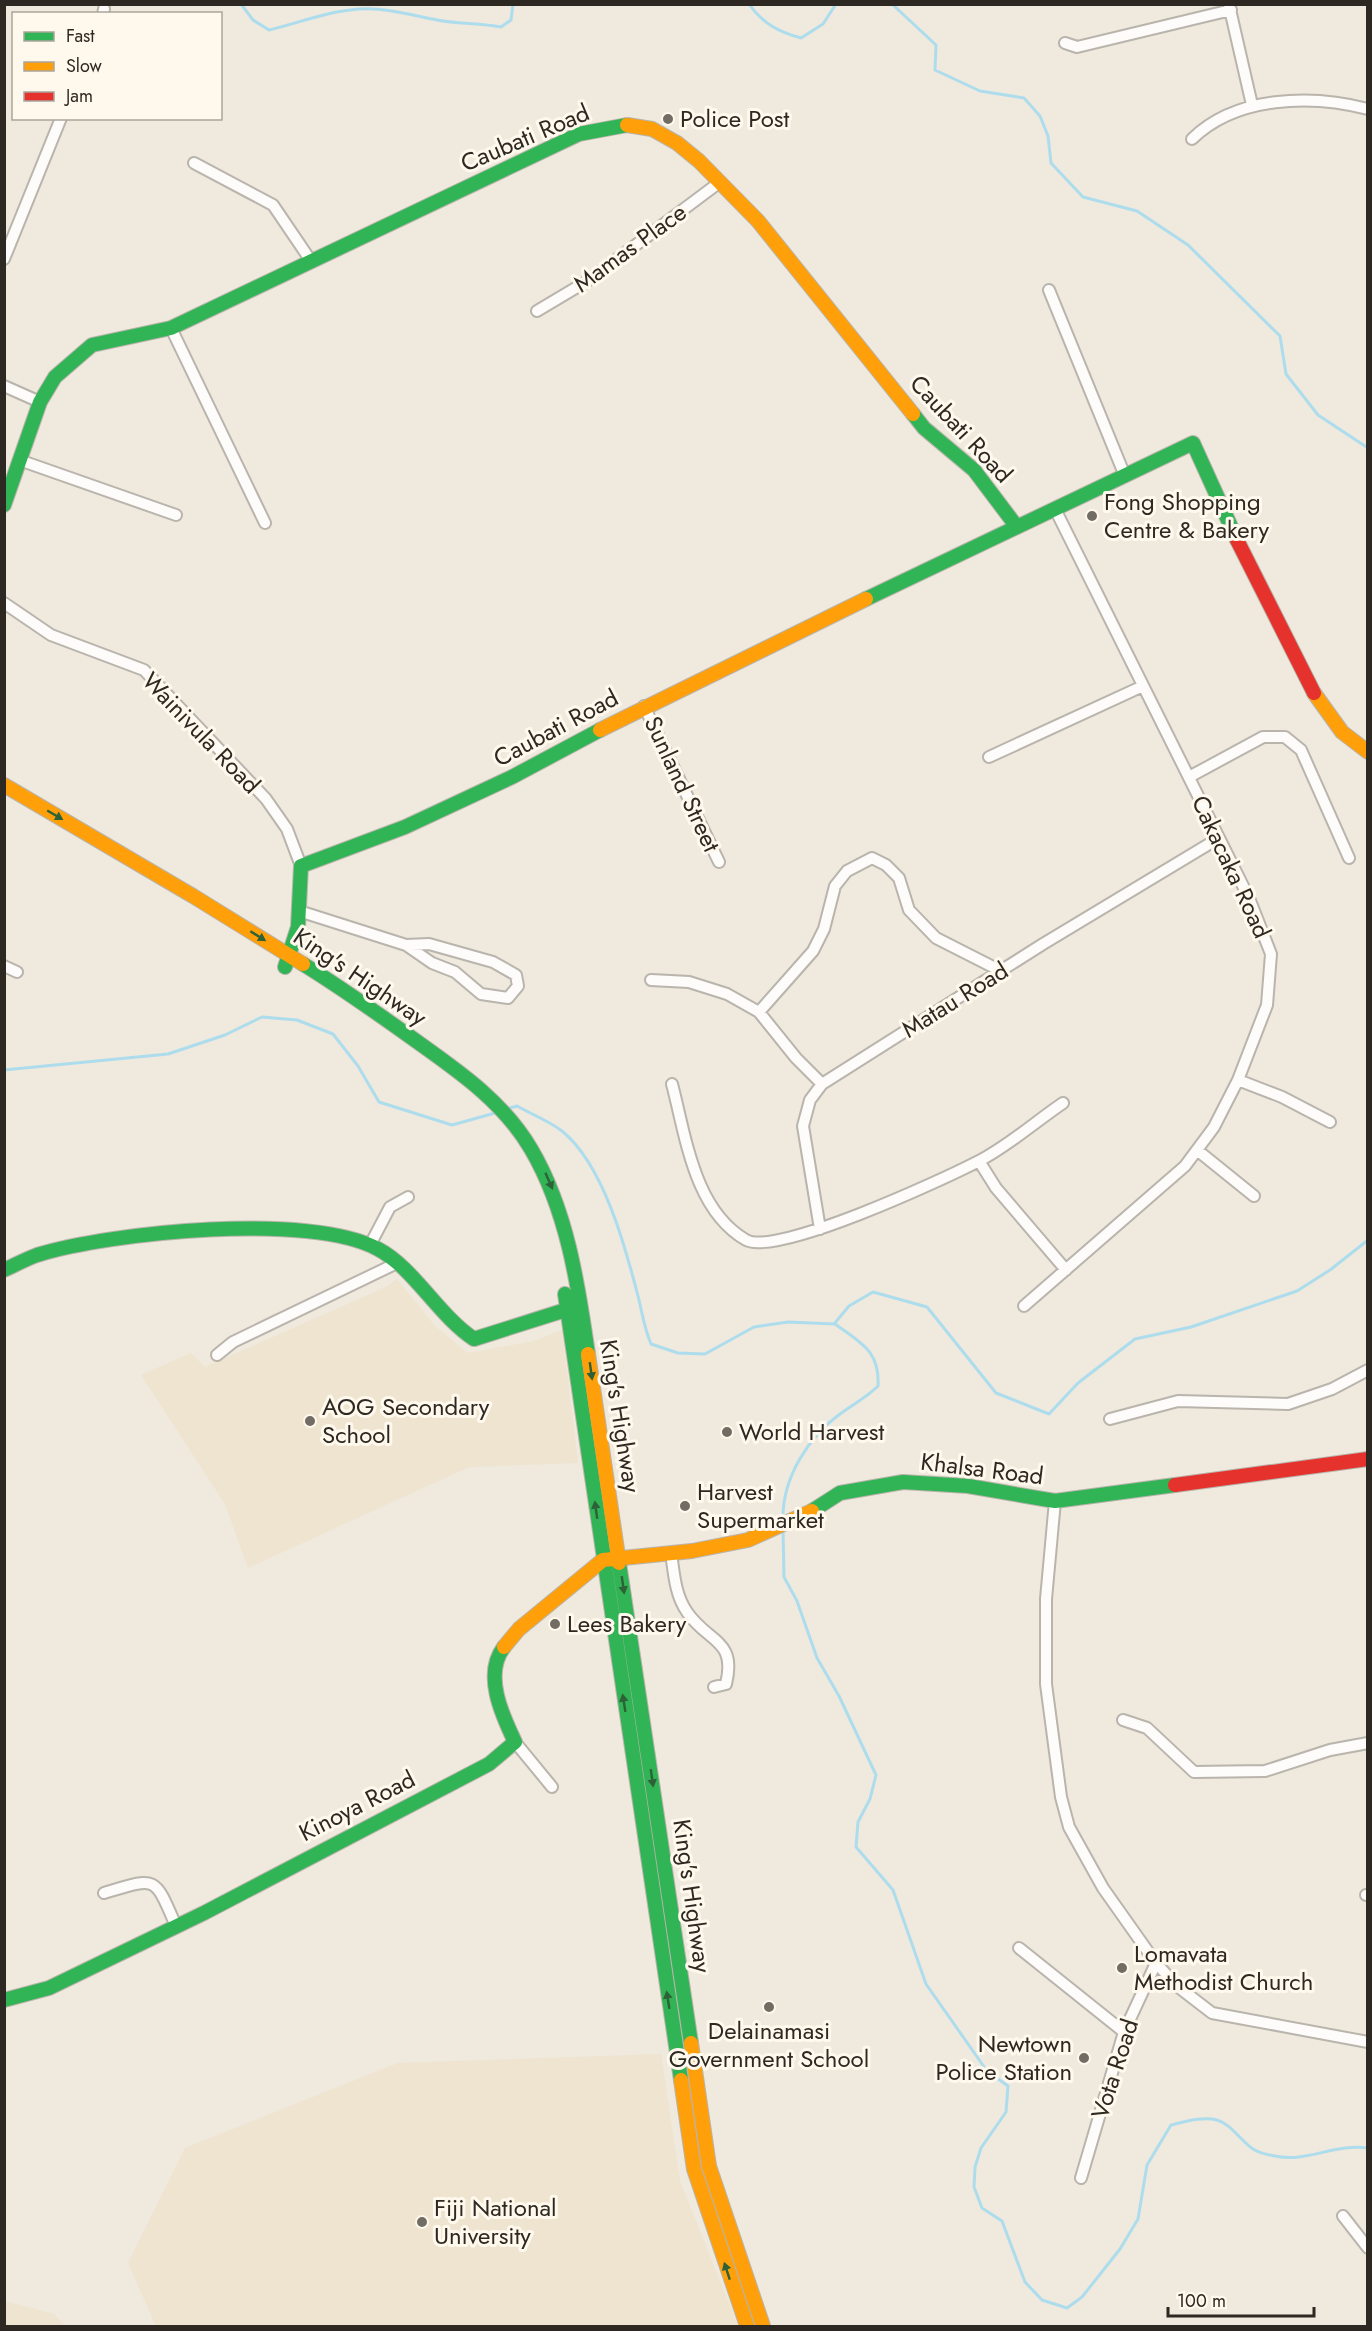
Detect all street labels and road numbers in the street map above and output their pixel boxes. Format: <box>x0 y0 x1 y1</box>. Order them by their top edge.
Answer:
street label: Caubati Road <box>455 95 595 180</box>
street label: Mamas Place <box>566 195 693 301</box>
street label: Caubati Road <box>902 367 1021 491</box>
street label: Wainivula Road <box>134 664 269 801</box>
street label: Caubati Road <box>487 680 624 775</box>
street label: Sunland Street <box>636 710 729 858</box>
street label: Cakacaka Road <box>1183 790 1280 944</box>
street label: King's Highway <box>286 919 434 1035</box>
street label: Matau Road <box>895 953 1015 1046</box>
street label: King's Highway <box>591 1337 650 1495</box>
street label: Khalsa Road <box>919 1444 1045 1493</box>
street label: Kinoya Road <box>293 1761 421 1850</box>
street label: King's Highway <box>664 1817 721 1975</box>
street label: Vota Road <box>1082 2014 1147 2123</box>

